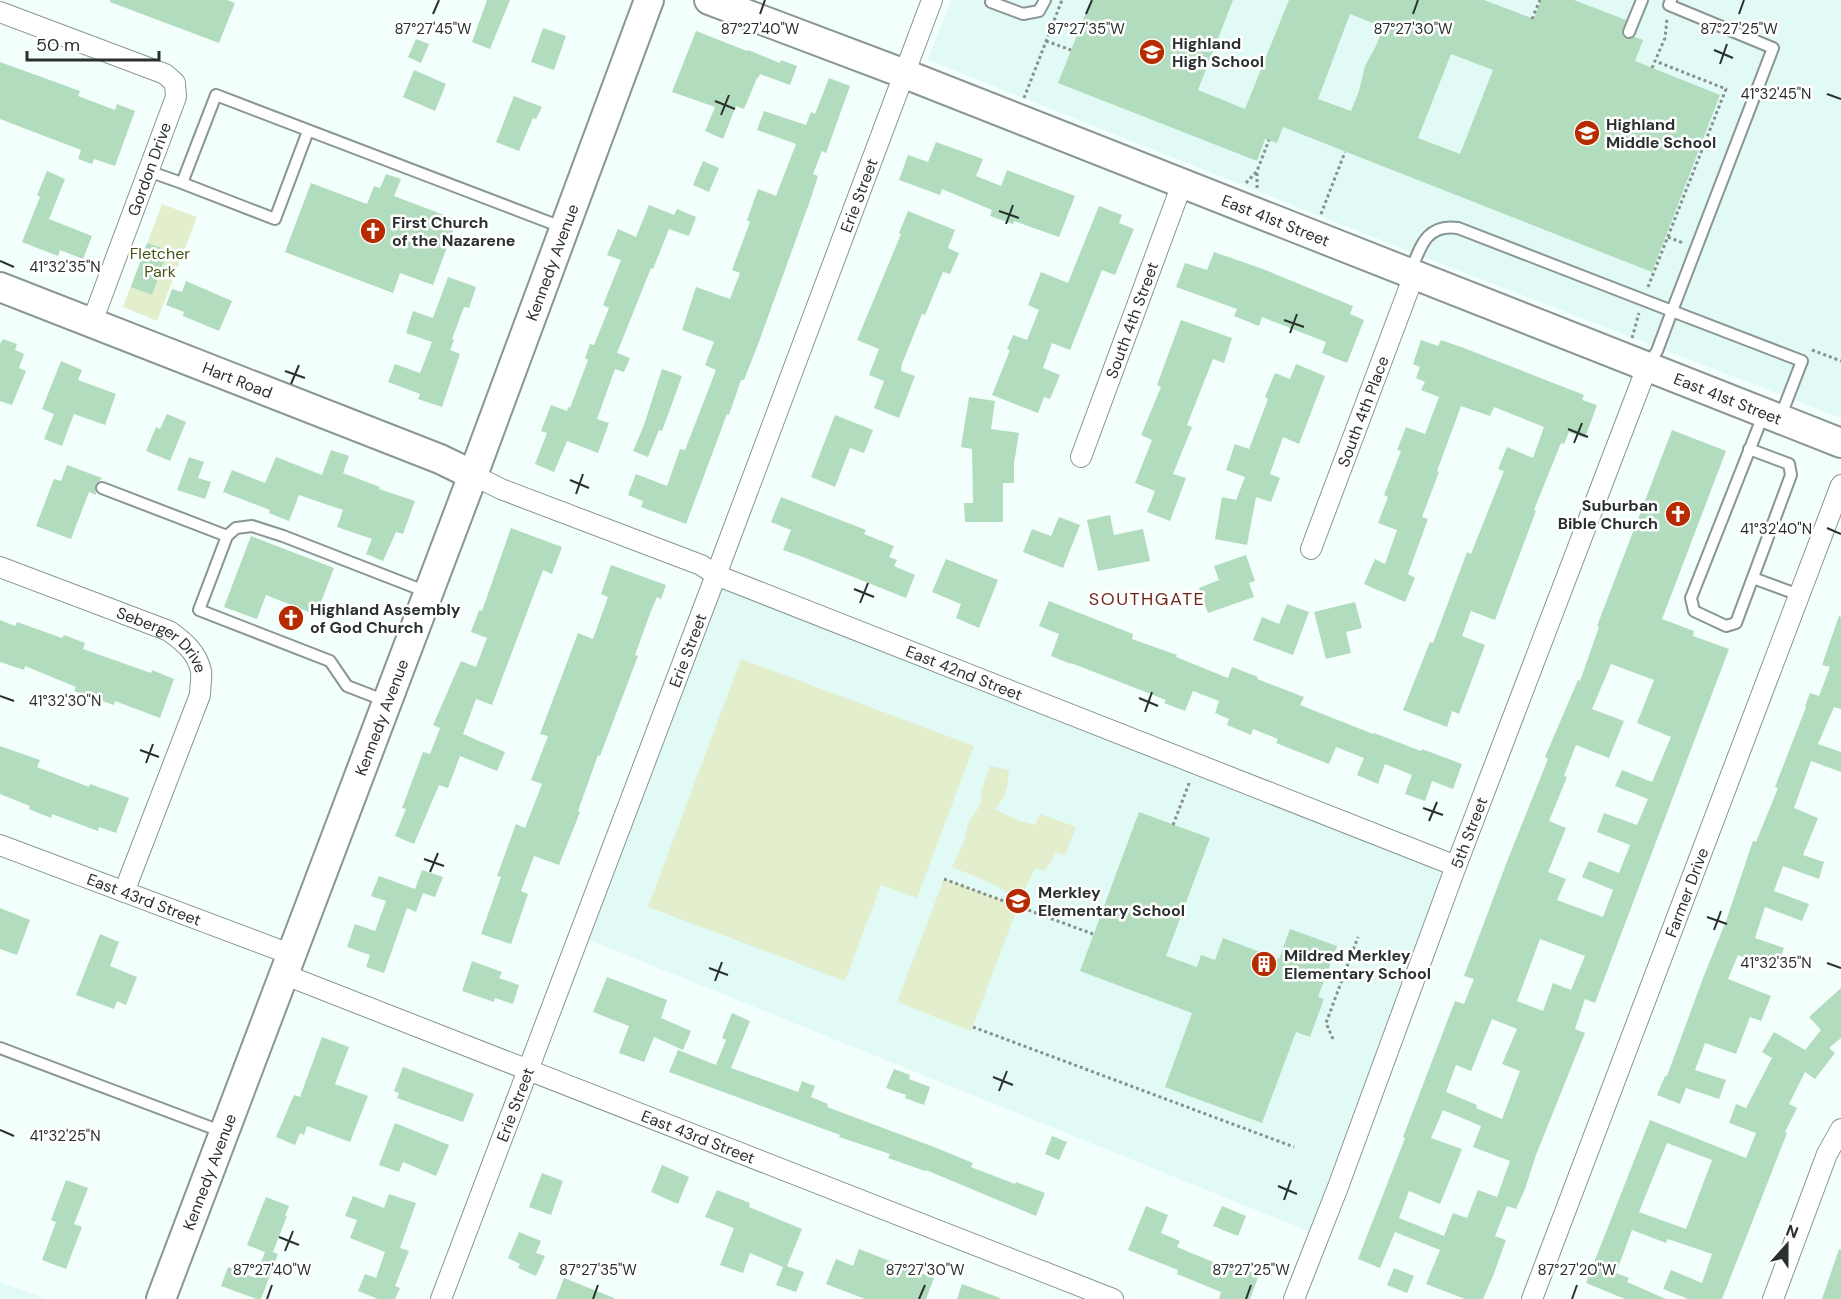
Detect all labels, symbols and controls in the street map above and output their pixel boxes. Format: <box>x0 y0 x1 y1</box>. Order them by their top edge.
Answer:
text: 87°27'45"W <box>394 19 472 39</box>
text: 87°27'40"W <box>721 19 800 39</box>
text: 87°27'35"W <box>1047 19 1125 39</box>
text: 87°27'30"W <box>1373 19 1453 39</box>
text: 87°27'25"W <box>1700 19 1778 39</box>
scale bar <box>27 24 159 62</box>
text: 50 m <box>36 33 80 57</box>
place label: Highland High School <box>1172 33 1264 72</box>
school or university icon: Highland High School <box>1137 37 1167 67</box>
text: 41°32'45"N <box>1741 84 1811 104</box>
place label: Highland Middle School <box>1606 114 1716 153</box>
school or university icon: Highland Middle School <box>1572 118 1602 148</box>
street label: Gordon Drive <box>123 119 176 219</box>
street label: Erie Street <box>836 156 883 236</box>
street label: East 41st Street <box>1219 190 1333 251</box>
street label: Kennedy Avenue <box>521 201 584 324</box>
place label: First Church of the Nazarene <box>392 212 515 251</box>
church icon: First Church of the Nazarene <box>358 216 388 246</box>
park label: Fletcher Park <box>130 243 190 282</box>
text: 41°32'35"N <box>29 257 101 277</box>
street label: South 4th Street <box>1101 259 1163 381</box>
street label: South 4th Place <box>1333 353 1394 470</box>
street label: Hart Road <box>199 357 275 403</box>
street label: East 41st Street <box>1671 368 1785 430</box>
place label: Suburban Bible Church <box>1558 495 1658 534</box>
church icon: Suburban Bible Church <box>1663 499 1693 529</box>
text: 41°32'40"N <box>1740 519 1812 539</box>
district label: SOUTHGATE <box>1089 587 1205 611</box>
place label: Highland Assembly of God Church <box>310 599 461 638</box>
street label: Seberger Drive <box>113 602 211 675</box>
church icon: Highland Assembly of God Church <box>276 603 306 633</box>
street label: Erie Street <box>664 610 711 690</box>
street label: East 42nd Street <box>903 641 1025 706</box>
street label: Kennedy Avenue <box>350 656 413 779</box>
text: 41°32'30"N <box>29 691 101 711</box>
street label: 5th Street <box>1446 794 1492 872</box>
street label: Farmer Drive <box>1660 845 1713 940</box>
street label: East 43rd Street <box>84 869 204 931</box>
place label: Merkley Elementary School <box>1038 882 1185 921</box>
school or university icon: Merkley Elementary School <box>1003 886 1033 916</box>
place label: Mildred Merkley Elementary School <box>1284 945 1431 984</box>
building icon: Mildred Merkley Elementary School <box>1249 949 1279 979</box>
text: 41°32'35"N <box>1740 953 1812 973</box>
street label: Erie Street <box>492 1065 539 1145</box>
street label: East 43rd Street <box>638 1105 758 1169</box>
street label: Kennedy Avenue <box>178 1111 241 1233</box>
text: 41°32'25"N <box>29 1126 101 1146</box>
north arrow <box>1757 1215 1817 1275</box>
text: N <box>1783 1220 1801 1243</box>
text: 87°27'40"W <box>233 1260 312 1280</box>
text: 87°27'35"W <box>559 1260 637 1280</box>
text: 87°27'30"W <box>885 1260 965 1280</box>
text: 87°27'25"W <box>1212 1260 1290 1280</box>
text: 87°27'20"W <box>1538 1260 1617 1280</box>

